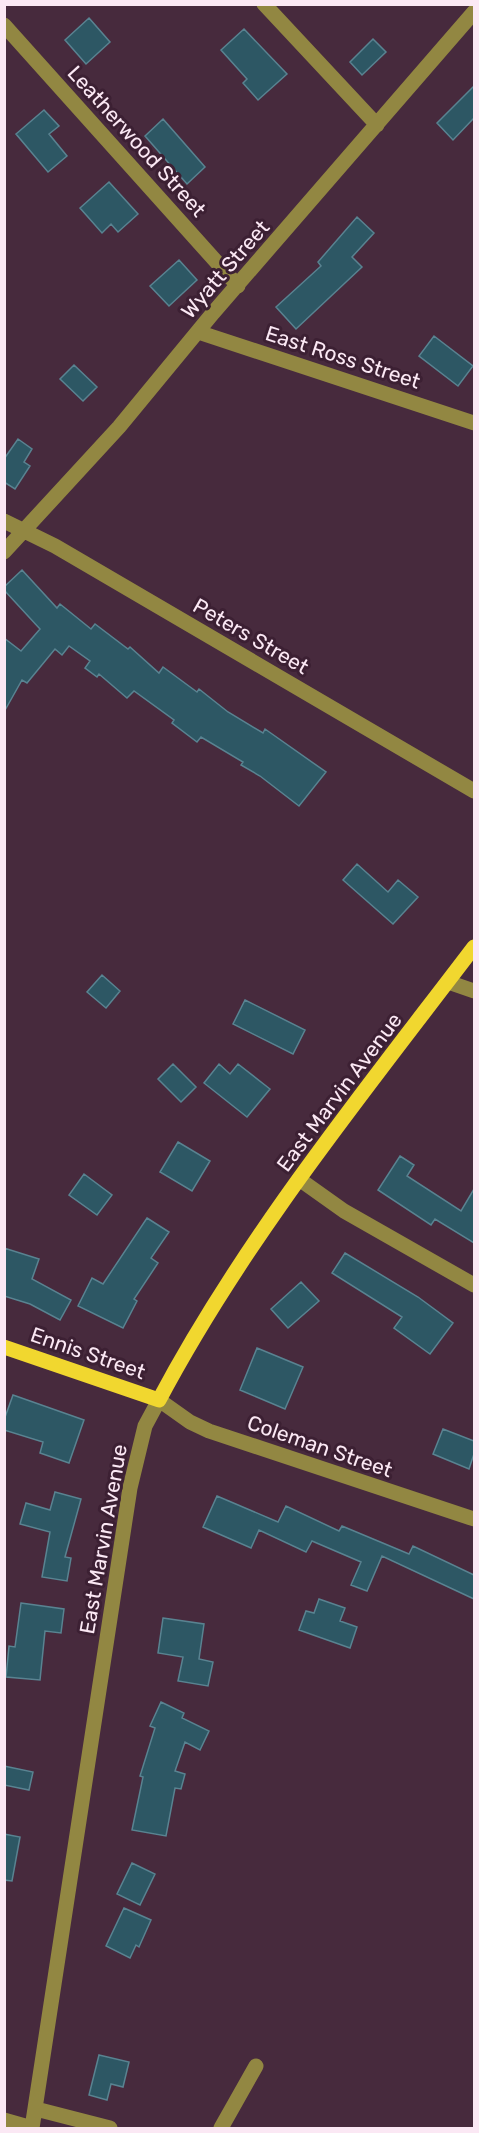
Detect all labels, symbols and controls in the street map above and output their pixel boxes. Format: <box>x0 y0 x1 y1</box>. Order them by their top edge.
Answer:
street label: Leatherwood Street <box>63 60 211 222</box>
street label: Wyatt Street <box>176 215 274 323</box>
street label: East Ross Street <box>262 320 424 394</box>
street label: Peters Street <box>189 593 313 679</box>
street label: East Marvin Avenue <box>271 1008 407 1176</box>
street label: Ennis Street <box>27 1322 149 1384</box>
street label: Coleman Street <box>244 1409 396 1483</box>
street label: East Marvin Avenue <box>74 1442 132 1636</box>

